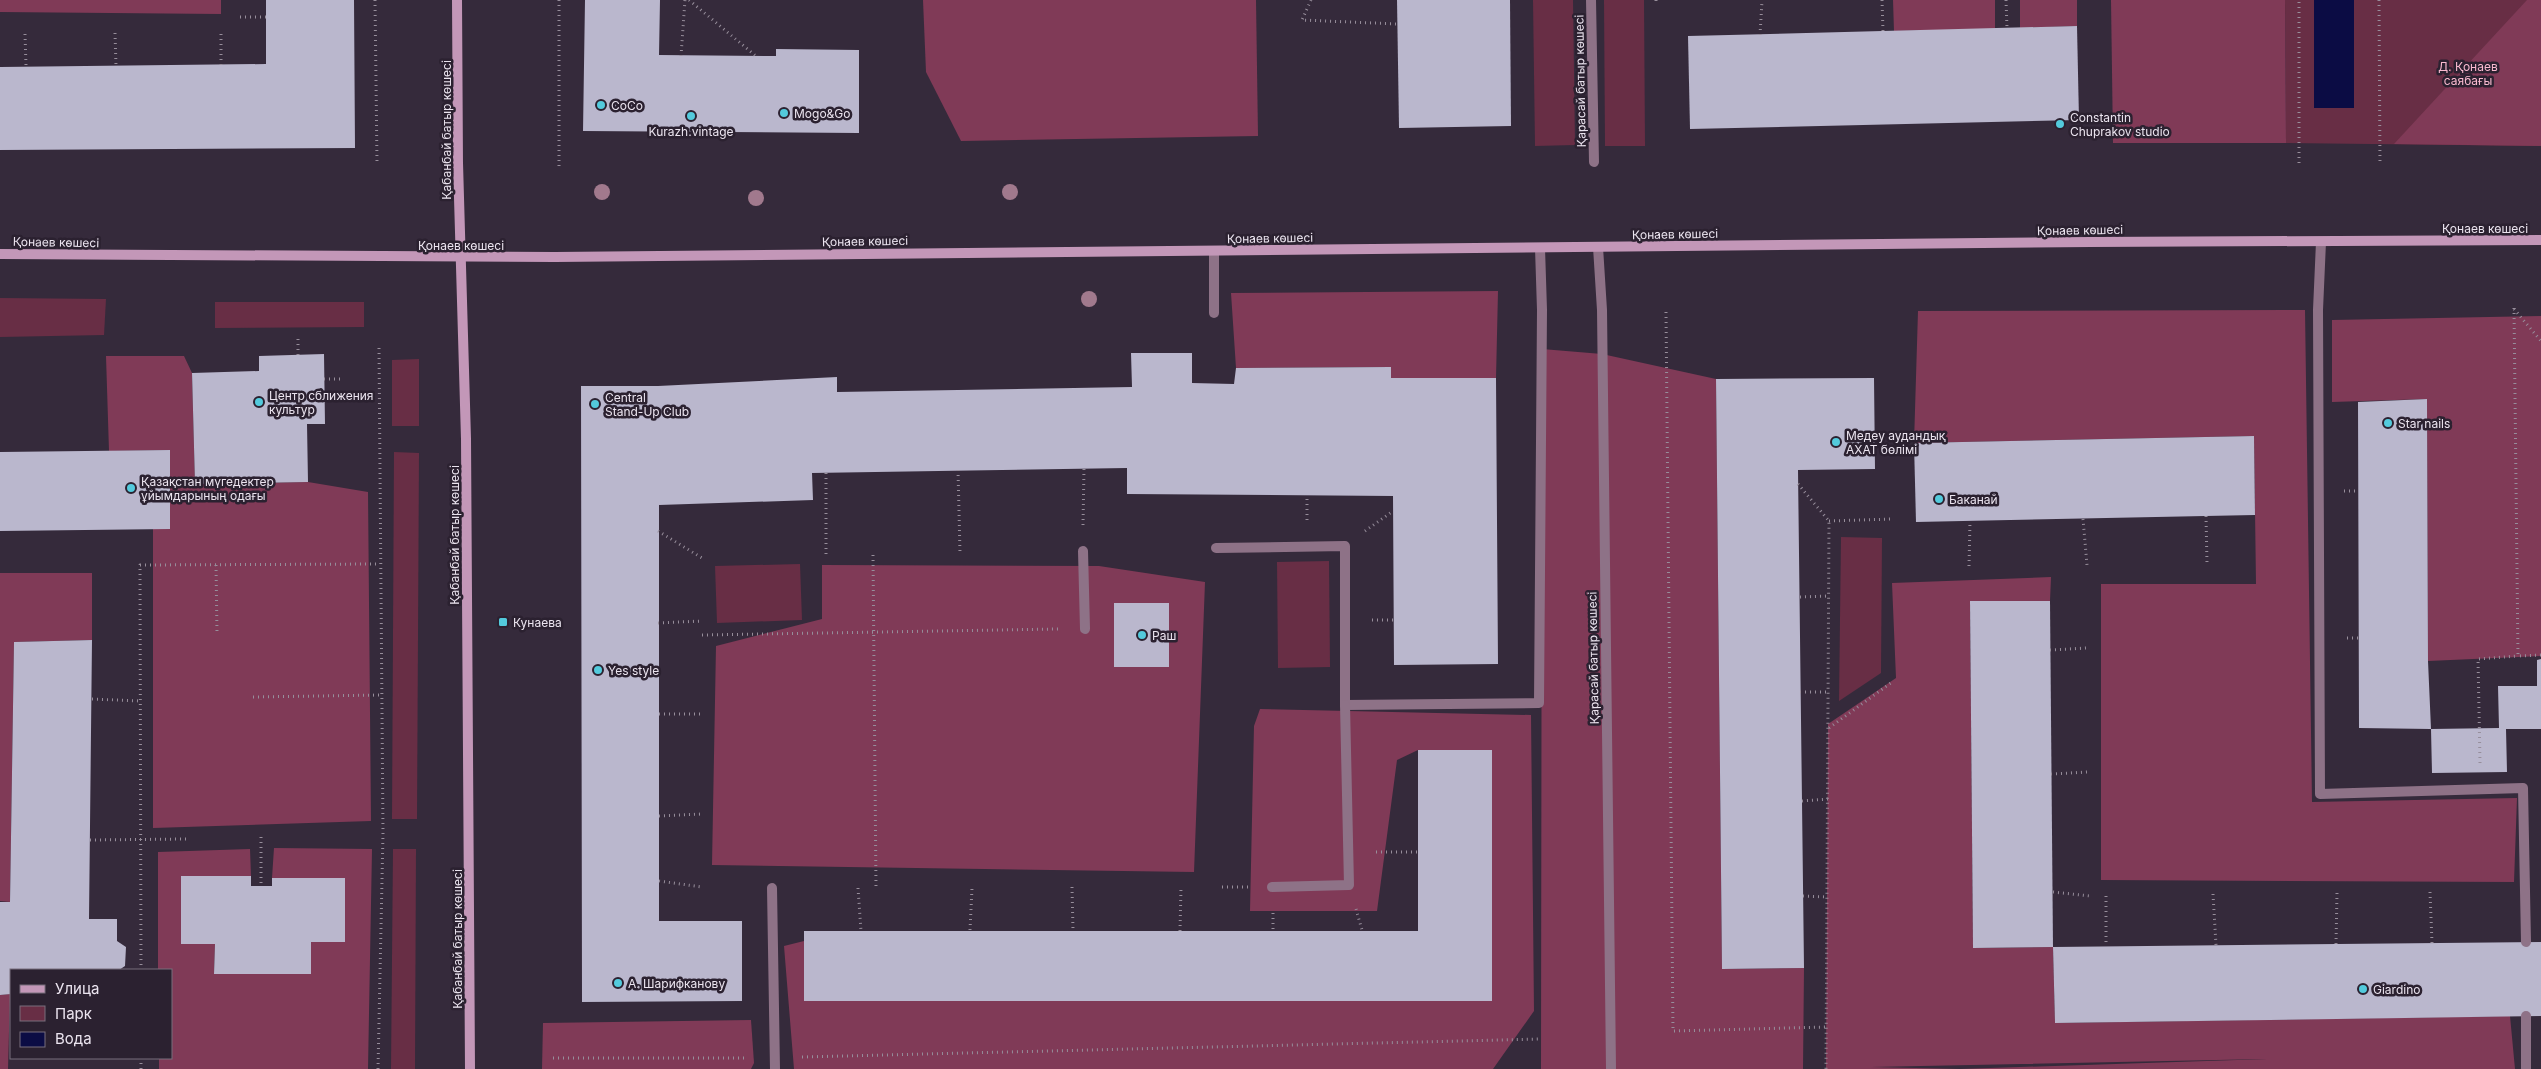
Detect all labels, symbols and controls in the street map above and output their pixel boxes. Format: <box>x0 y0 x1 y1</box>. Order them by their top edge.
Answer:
street label: Қарасай батыр көшесі <box>1571 14 1589 148</box>
park label: Д. Қонаев саябағы <box>2438 59 2498 88</box>
street label: Қабанбай батыр көшесі <box>439 60 454 200</box>
place label: CoCo <box>611 98 643 113</box>
marker: CoCo <box>595 99 607 111</box>
place label: Mogo&Go <box>794 106 850 121</box>
marker: Mogo&Go <box>778 107 790 119</box>
marker: Kurazh.vintage <box>685 110 697 122</box>
place label: Constantin Chuprakov studio <box>2070 110 2170 139</box>
marker: Constantin Chuprakov studio <box>2054 118 2066 130</box>
place label: Kurazh.vintage <box>648 124 734 139</box>
street label: Қонаев көшесі <box>2442 221 2528 236</box>
street label: Қонаев көшесі <box>2037 222 2123 238</box>
street label: Қонаев көшесі <box>1632 226 1718 242</box>
street label: Қонаев көшесі <box>1227 230 1313 246</box>
street label: Қонаев көшесі <box>822 233 908 249</box>
street label: Қонаев көшесі <box>13 234 99 250</box>
street label: Қонаев көшесі <box>418 238 504 253</box>
place label: Центр сближения культур <box>269 388 374 417</box>
place label: Central Stand-Up Club <box>605 390 689 419</box>
marker: Центр сближения культур <box>253 396 265 408</box>
marker: Central Stand-Up Club <box>589 398 601 410</box>
place label: Star nails <box>2398 416 2450 431</box>
marker: Star nails <box>2382 417 2394 429</box>
place label: Медеу аудандық АХАТ бөлімі <box>1846 428 1946 457</box>
marker: Медеу аудандық АХАТ бөлімі <box>1830 436 1842 448</box>
street label: Қабанбай батыр көшесі <box>447 465 462 605</box>
place label: Қазақстан мүгедектер ұйымдарының одағы <box>141 474 274 503</box>
marker: Қазақстан мүгедектер ұйымдарының одағы <box>125 482 137 494</box>
place label: Баканай <box>1949 492 1998 507</box>
marker: Баканай <box>1933 493 1945 505</box>
street label: Қарасай батыр көшесі <box>1584 591 1602 725</box>
place label: Кунаева <box>513 615 562 630</box>
marker: Кунаева <box>497 616 509 628</box>
place label: Раш <box>1152 628 1176 643</box>
marker: Раш <box>1136 629 1148 641</box>
place label: Yes style <box>608 663 659 678</box>
marker: Yes style <box>592 664 604 676</box>
street label: Қабанбай батыр көшесі <box>450 869 465 1009</box>
legend <box>10 969 172 1059</box>
place label: А. Шарифканову <box>628 976 725 991</box>
marker: А. Шарифканову <box>612 977 624 989</box>
text: Улица <box>55 979 99 998</box>
place label: Giardino <box>2373 982 2420 997</box>
marker: Giardino <box>2357 983 2369 995</box>
text: Парк <box>55 1004 92 1023</box>
text: Вода <box>55 1029 92 1048</box>

